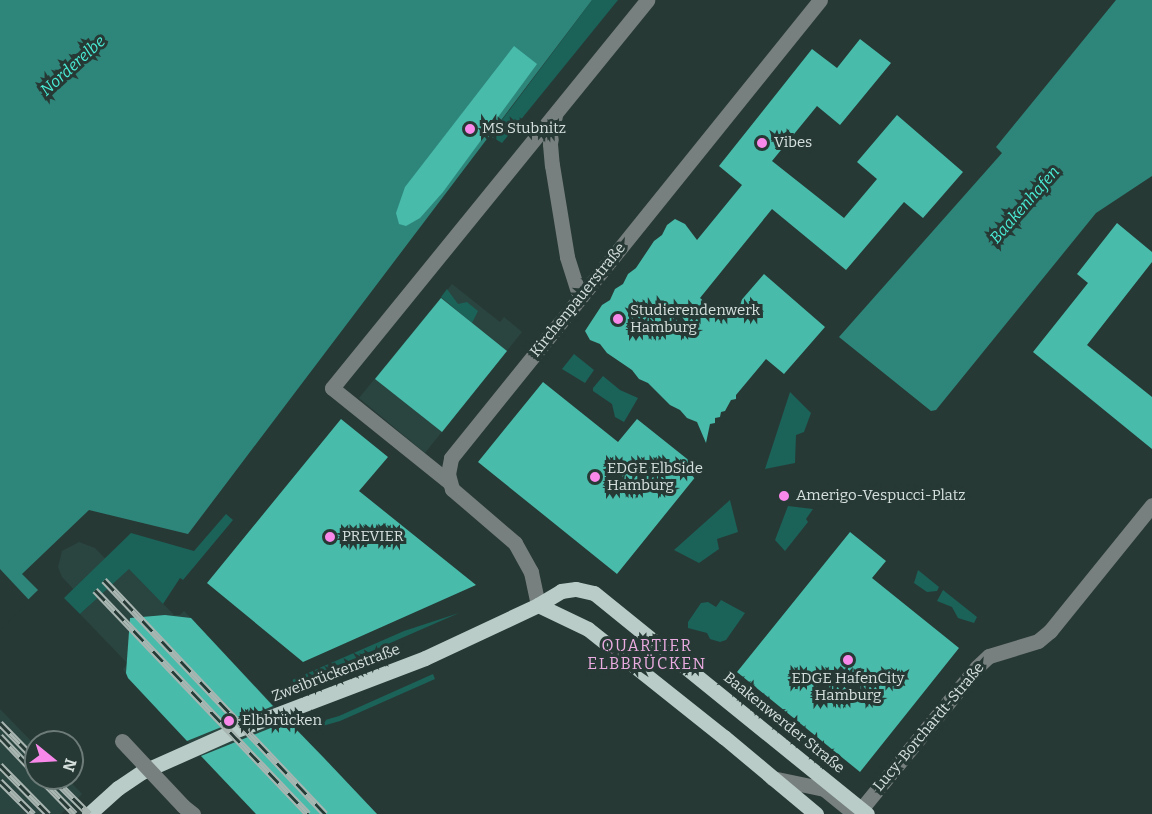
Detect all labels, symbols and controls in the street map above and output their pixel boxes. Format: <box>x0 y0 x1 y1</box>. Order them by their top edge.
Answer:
water label: Norderelbe <box>37 32 109 100</box>
place label: MS Stubnitz <box>482 120 566 138</box>
marker: MS Stubnitz <box>463 122 477 136</box>
place label: Vibes <box>774 134 812 152</box>
marker: Vibes <box>755 136 769 150</box>
water label: Baakenhafen <box>986 162 1064 248</box>
street label: Kirchenpauerstraße <box>526 239 630 361</box>
place label: Studierendenwerk Hamburg <box>630 301 760 336</box>
marker: Studierendenwerk Hamburg <box>611 312 625 326</box>
place label: EDGE ElbSide Hamburg <box>607 459 703 494</box>
marker: EDGE ElbSide Hamburg <box>588 470 602 484</box>
place label: Amerigo-Vespucci-Platz <box>796 487 965 505</box>
marker: Amerigo-Vespucci-Platz <box>777 489 791 503</box>
place label: PREVIER <box>342 528 404 546</box>
marker: PREVIER <box>323 530 337 544</box>
district label: QUARTIER ELBBRÜCKEN <box>587 636 707 674</box>
street label: Zweibrückenstraße <box>269 640 403 706</box>
marker: EDGE HafenCity Hamburg <box>841 653 855 667</box>
street label: Lucy-Borchardt-Straße <box>870 659 988 795</box>
street label: Baakenwerder Straße <box>720 669 848 777</box>
place label: EDGE HafenCity Hamburg <box>791 669 905 704</box>
marker: Elbbrücken <box>220 712 238 730</box>
place label: Elbbrücken <box>242 712 322 730</box>
north arrow <box>24 730 84 790</box>
text: N <box>59 756 81 774</box>

